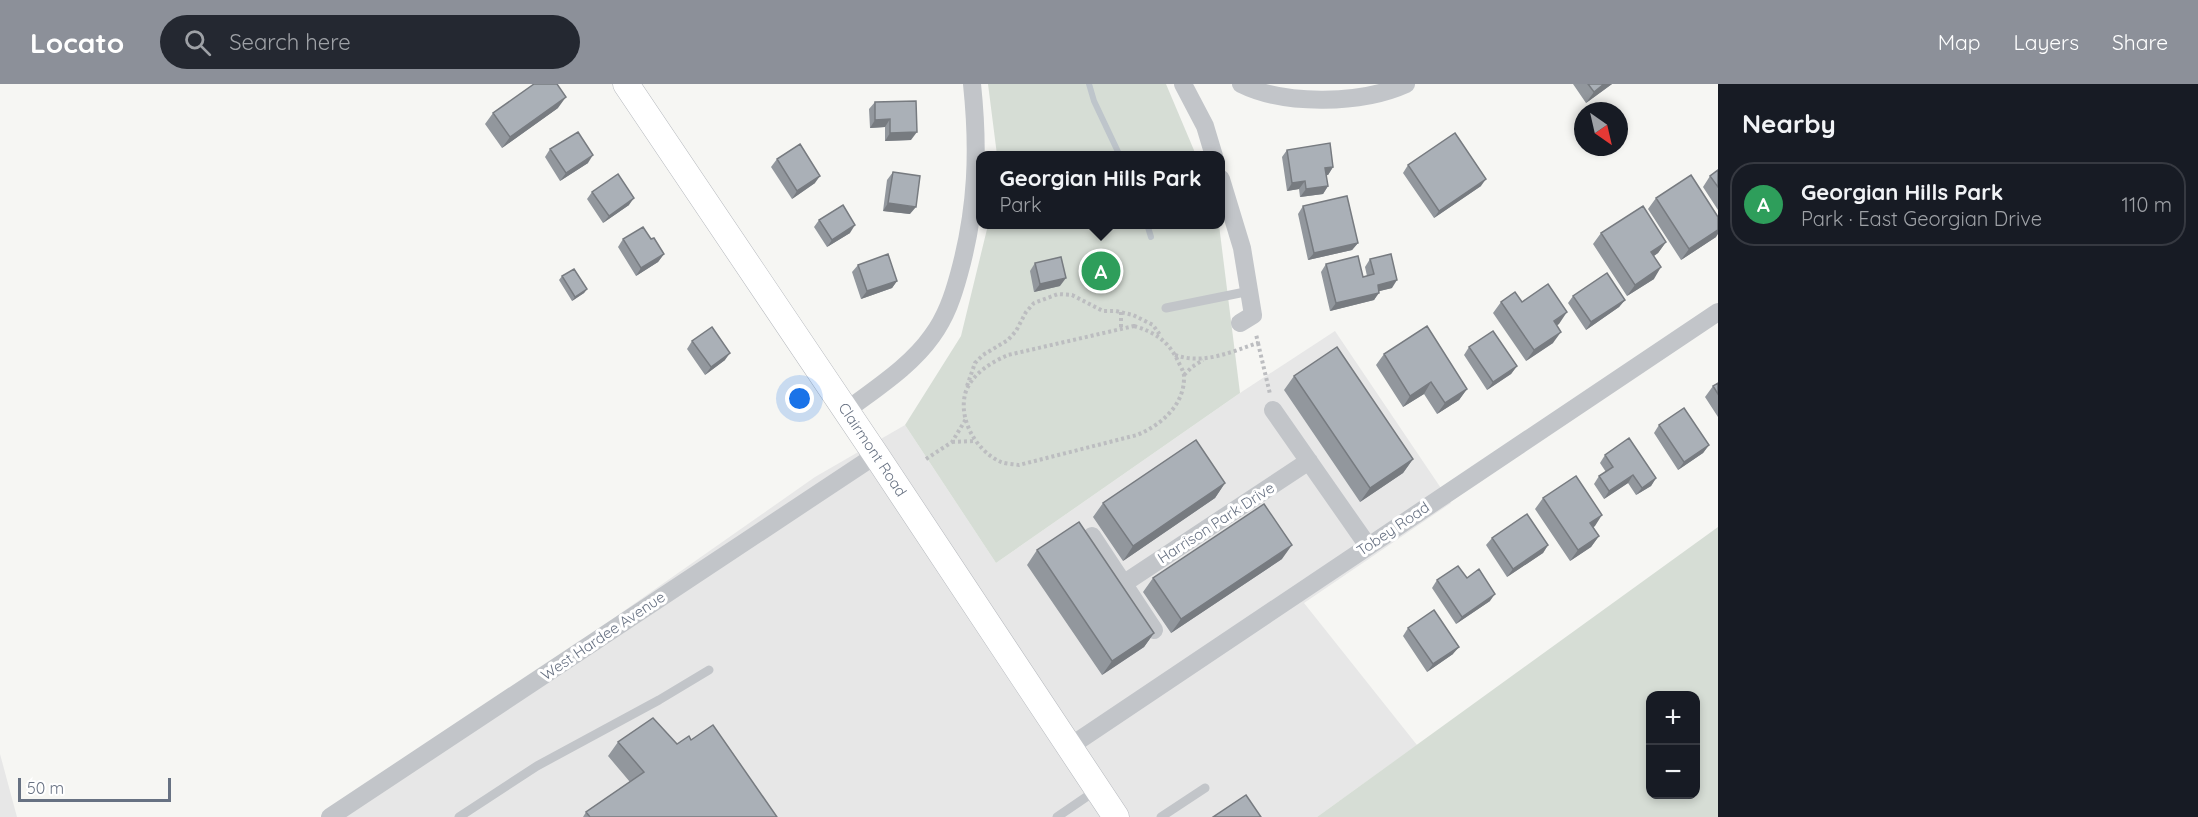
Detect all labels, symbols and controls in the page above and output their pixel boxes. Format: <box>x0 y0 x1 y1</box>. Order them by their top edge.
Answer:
search box <box>160 15 580 69</box>
text: Locato <box>30 25 124 60</box>
icon: search <box>181 26 214 59</box>
text: Search here <box>229 28 351 56</box>
text: Map <box>1938 29 1981 55</box>
text: Layers <box>2014 29 2079 55</box>
text: Share <box>2112 29 2168 55</box>
north arrow <box>1574 102 1628 156</box>
text: Nearby <box>1742 107 1836 140</box>
popup <box>976 151 1225 229</box>
text: Georgian Hills Park <box>999 164 1202 192</box>
text: Georgian Hills Park <box>1801 178 2003 206</box>
text: Park <box>999 192 1042 217</box>
text: A <box>1757 192 1770 217</box>
text: 110 m <box>2122 192 2172 217</box>
text: Park · East Georgian Drive <box>1801 206 2042 231</box>
pin: A <box>1082 248 1120 294</box>
your location <box>785 384 814 413</box>
street label: Clairmont Road <box>834 399 911 500</box>
street label: Harrison Park Drive <box>1154 478 1278 567</box>
street label: Tobey Road <box>1353 497 1433 560</box>
street label: West Hardee Avenue <box>537 587 668 684</box>
map controls <box>1646 691 1700 799</box>
button: + <box>1646 691 1700 745</box>
button: − <box>1646 745 1700 799</box>
scale bar <box>18 775 171 802</box>
text: 50 m <box>27 778 64 798</box>

